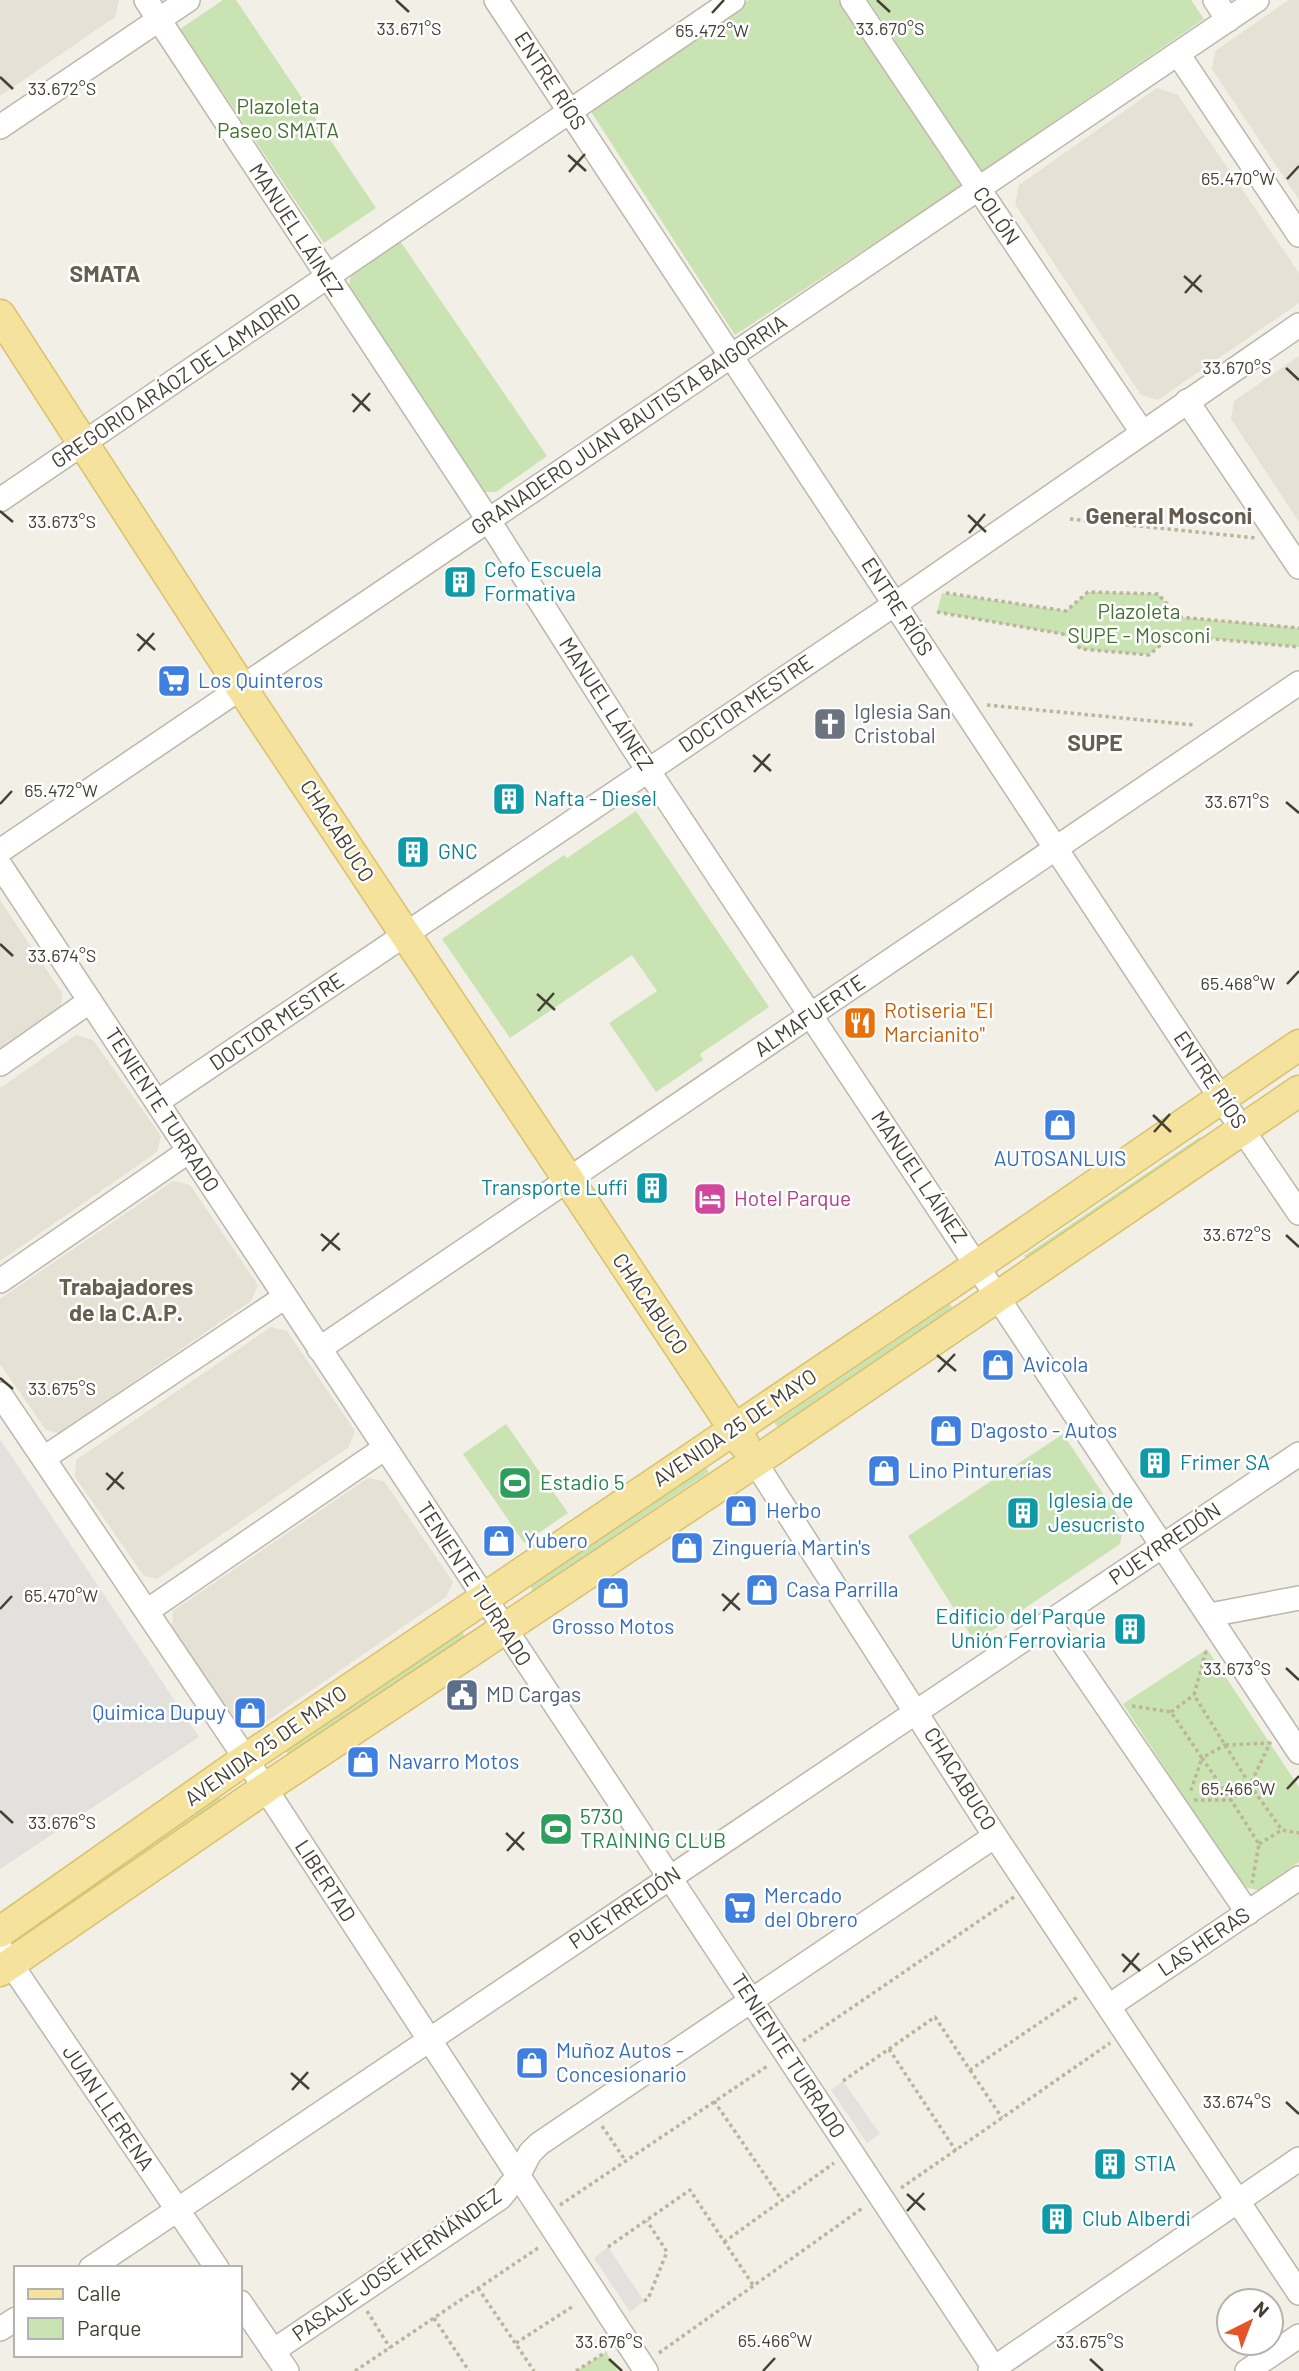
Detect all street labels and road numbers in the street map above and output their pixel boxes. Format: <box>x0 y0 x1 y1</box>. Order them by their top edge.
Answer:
street label: ENTRE RÍOS <box>510 26 592 134</box>
street label: MANUEL LÁINEZ <box>245 158 350 300</box>
street label: COLÓN <box>969 181 1026 249</box>
street label: GREGORIO ARÁOZ DE LAMADRID <box>46 287 304 473</box>
street label: GRANADERO JUAN BAUTISTA BAIGORRIA <box>466 308 791 539</box>
street label: ENTRE RÍOS <box>857 552 939 660</box>
street label: MANUEL LÁINEZ <box>555 632 660 774</box>
street label: DOCTOR MESTRE <box>673 649 817 757</box>
street label: CHACABUCO <box>296 774 381 886</box>
street label: DOCTOR MESTRE <box>204 967 348 1075</box>
street label: ALMAFUERTE <box>749 969 869 1061</box>
street label: TENIENTE TURRADO <box>101 1022 226 1196</box>
street label: ENTRE RÍOS <box>1170 1026 1253 1133</box>
street label: MANUEL LÁINEZ <box>867 1106 974 1247</box>
street label: CHACABUCO <box>608 1248 694 1359</box>
street label: AVENIDA 25 DE MAYO <box>647 1363 821 1491</box>
street label: TENIENTE TURRADO <box>413 1496 538 1670</box>
street label: PUEYRREDÓN <box>1104 1496 1225 1589</box>
street label: AVENIDA 25 DE MAYO <box>179 1679 351 1810</box>
street label: CHACABUCO <box>920 1722 1003 1834</box>
street label: LIBERTAD <box>291 1835 362 1926</box>
street label: PUEYRREDÓN <box>564 1860 685 1953</box>
street label: LAS HERAS <box>1152 1901 1254 1981</box>
street label: TENIENTE TURRADO <box>727 1968 852 2142</box>
street label: JUAN LLERENA <box>58 2040 161 2175</box>
street label: PASAJE JOSÉ HERNÁNDEZ <box>287 2182 506 2346</box>

